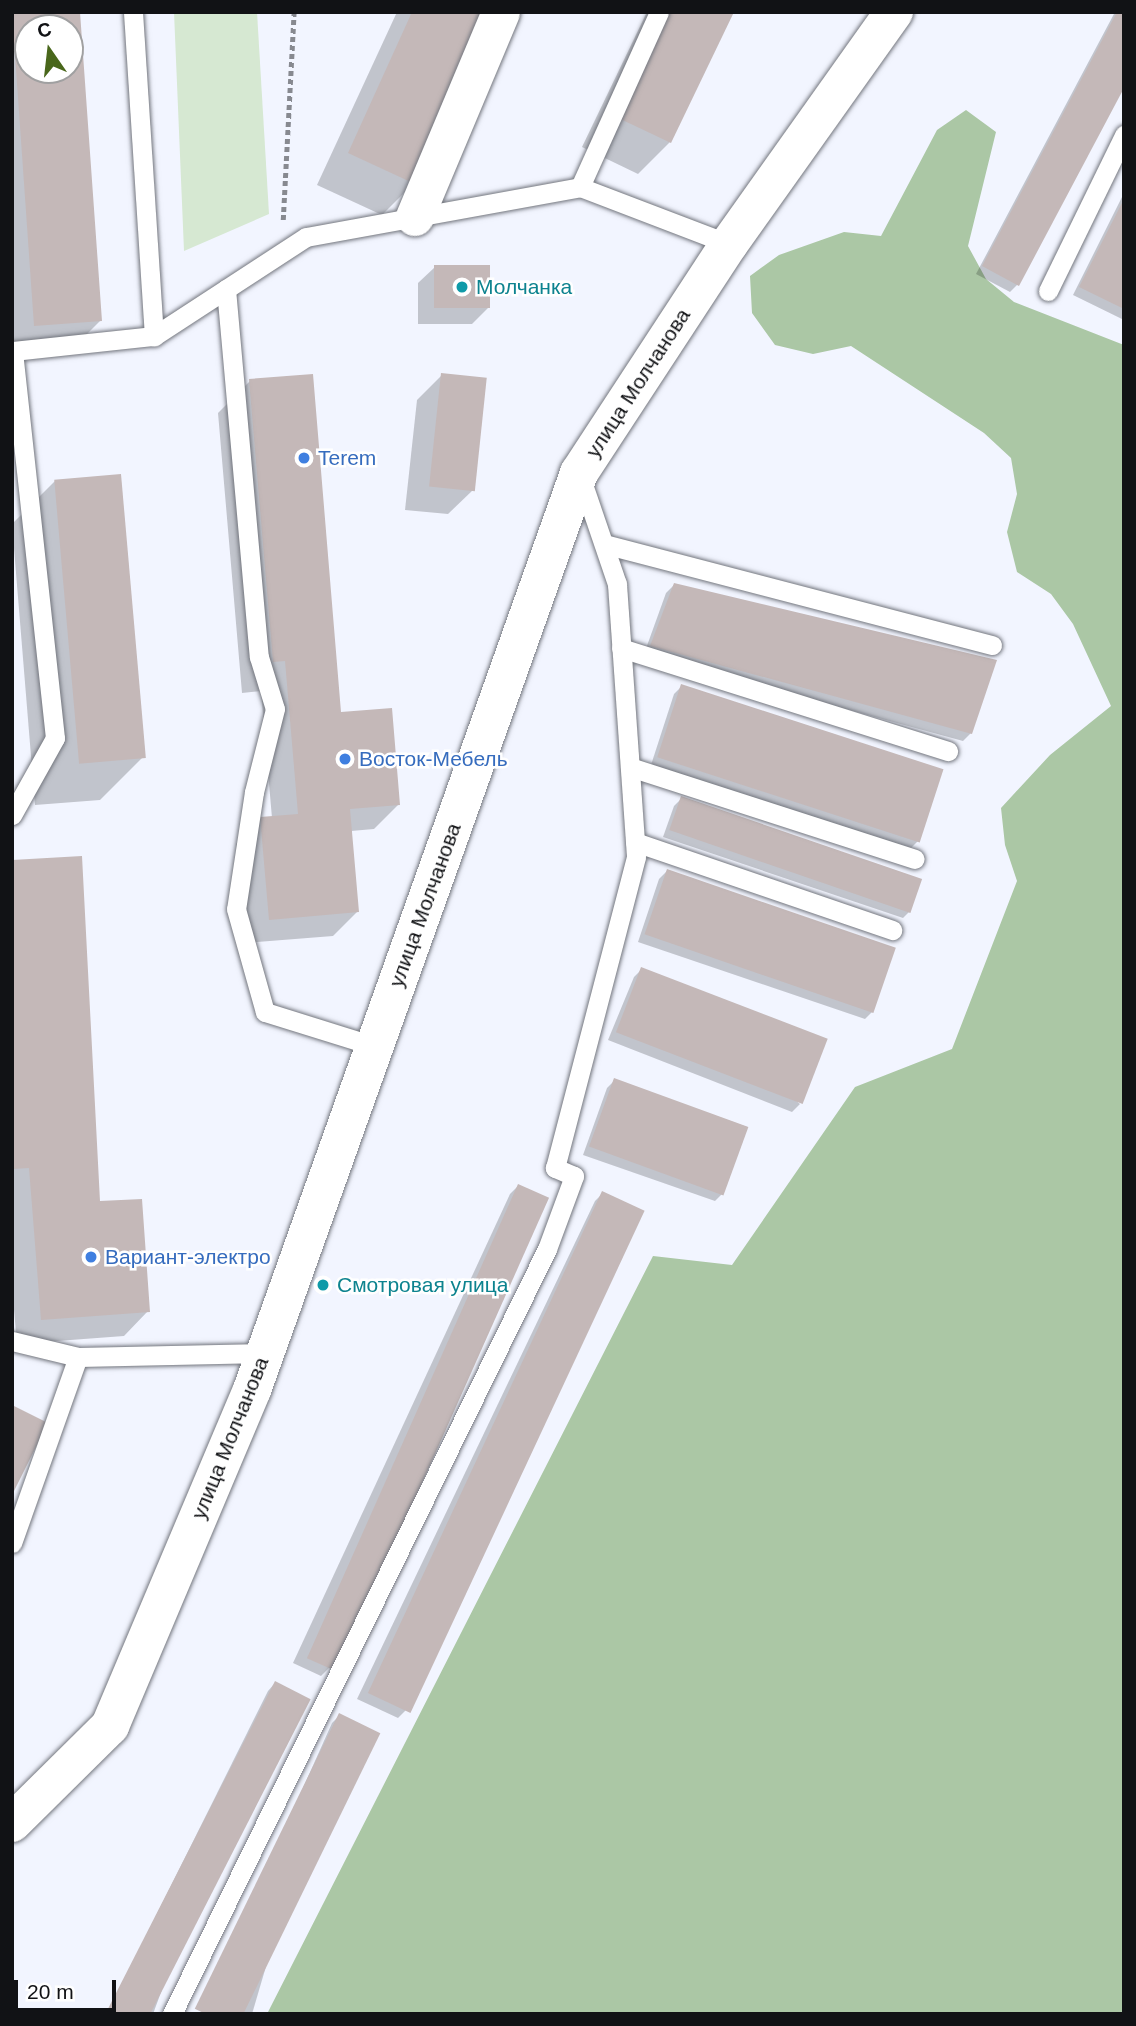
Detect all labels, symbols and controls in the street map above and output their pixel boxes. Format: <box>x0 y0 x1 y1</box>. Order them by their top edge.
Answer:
north arrow <box>14 14 84 84</box>
text: С <box>35 18 53 42</box>
place label: Молчанка <box>476 274 572 300</box>
marker: Молчанка <box>454 279 470 295</box>
street label: улица Молчанова <box>580 304 696 462</box>
place label: Terem <box>318 445 376 471</box>
marker: Terem <box>296 450 312 466</box>
place label: Восток-Мебель <box>359 746 508 772</box>
marker: Восток-Мебель <box>337 751 353 767</box>
street label: улица Молчанова <box>384 820 466 990</box>
place label: Вариант-электро <box>105 1244 271 1270</box>
marker: Вариант-электро <box>83 1249 99 1265</box>
place label: Смотровая улица <box>337 1272 508 1298</box>
marker: Смотровая улица <box>315 1277 331 1293</box>
street label: улица Молчанова <box>186 1353 274 1523</box>
scale bar <box>18 1966 119 2010</box>
text: 20 m <box>27 1980 74 2003</box>

